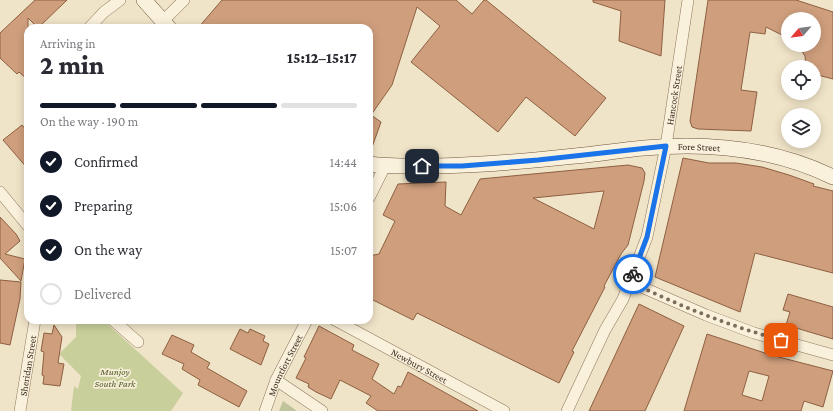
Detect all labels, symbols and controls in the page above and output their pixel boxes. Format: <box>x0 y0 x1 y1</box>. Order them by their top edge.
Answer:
north arrow <box>781 12 821 52</box>
map controls <box>781 12 821 148</box>
text: Arriving in <box>40 36 96 51</box>
text: 15:12–15:17 <box>287 50 357 66</box>
text: 2 min <box>40 51 104 80</box>
button: locate <box>781 60 821 100</box>
street label: Hancock Street <box>664 64 684 126</box>
button: layers <box>781 108 821 148</box>
text: On the way · 190 m <box>40 114 138 129</box>
street label: Fore Street <box>678 141 721 153</box>
pin <box>405 149 439 183</box>
icon: check <box>40 151 62 173</box>
text: Confirmed <box>74 154 138 170</box>
text: 14:44 <box>330 155 357 170</box>
icon: home <box>411 155 433 177</box>
icon: check <box>40 195 62 217</box>
text: Preparing <box>74 198 133 214</box>
text: 15:06 <box>330 199 357 214</box>
icon: check <box>40 239 62 261</box>
text: On the way <box>74 242 142 258</box>
text: 15:07 <box>331 243 357 258</box>
courier <box>613 254 653 294</box>
icon: bike <box>622 263 644 285</box>
text: Delivered <box>74 286 131 302</box>
pin <box>764 323 798 357</box>
icon: bag <box>770 329 792 351</box>
street label: Mountfort Street <box>265 332 305 397</box>
street label: Sheridan Street <box>17 334 38 397</box>
street label: Newbury Street <box>390 346 450 385</box>
park label: Munjoy South Park <box>95 366 136 389</box>

